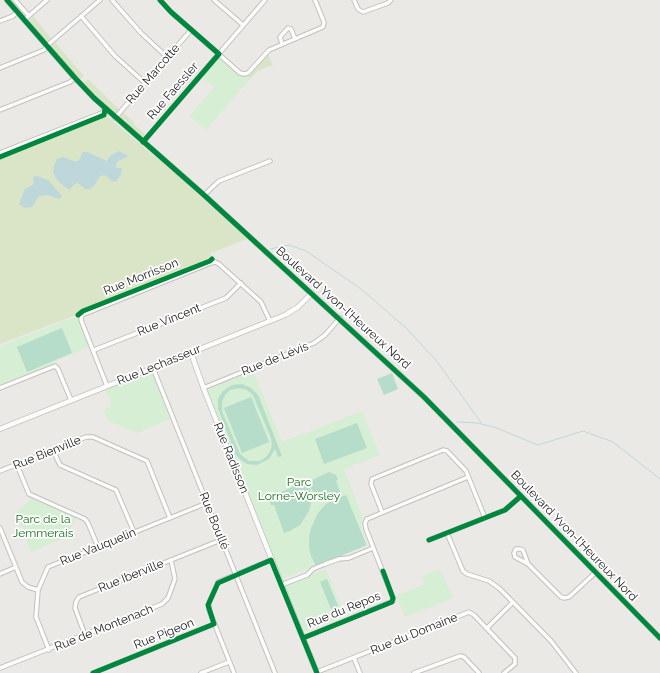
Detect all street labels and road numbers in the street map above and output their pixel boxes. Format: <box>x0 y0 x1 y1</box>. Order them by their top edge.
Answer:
street label: Rue Marcotte <box>123 41 183 107</box>
street label: Rue Faessler <box>144 60 202 122</box>
street label: Boulevard Yvon-l'Heureux Nord <box>273 244 413 372</box>
street label: Rue Morrisson <box>102 255 180 299</box>
street label: Rue Vincent <box>135 301 203 339</box>
street label: Rue de Lévis <box>239 339 311 379</box>
street label: Rue Lechasseur <box>115 342 203 388</box>
street label: Rue Radisson <box>210 421 252 495</box>
street label: Rue Bienville <box>11 433 83 473</box>
street label: Boulevard Yvon-l'Heureux Nord <box>508 468 640 604</box>
street label: Rue Boullé <box>196 490 232 552</box>
street label: Rue Vauquelin <box>58 525 138 569</box>
street label: Rue Iberville <box>96 556 166 596</box>
street label: Rue du Repos <box>305 589 383 631</box>
street label: Rue de Montenach <box>53 602 155 654</box>
street label: Rue du Domaine <box>368 610 460 658</box>
street label: Rue Pigeon <box>132 615 196 653</box>

